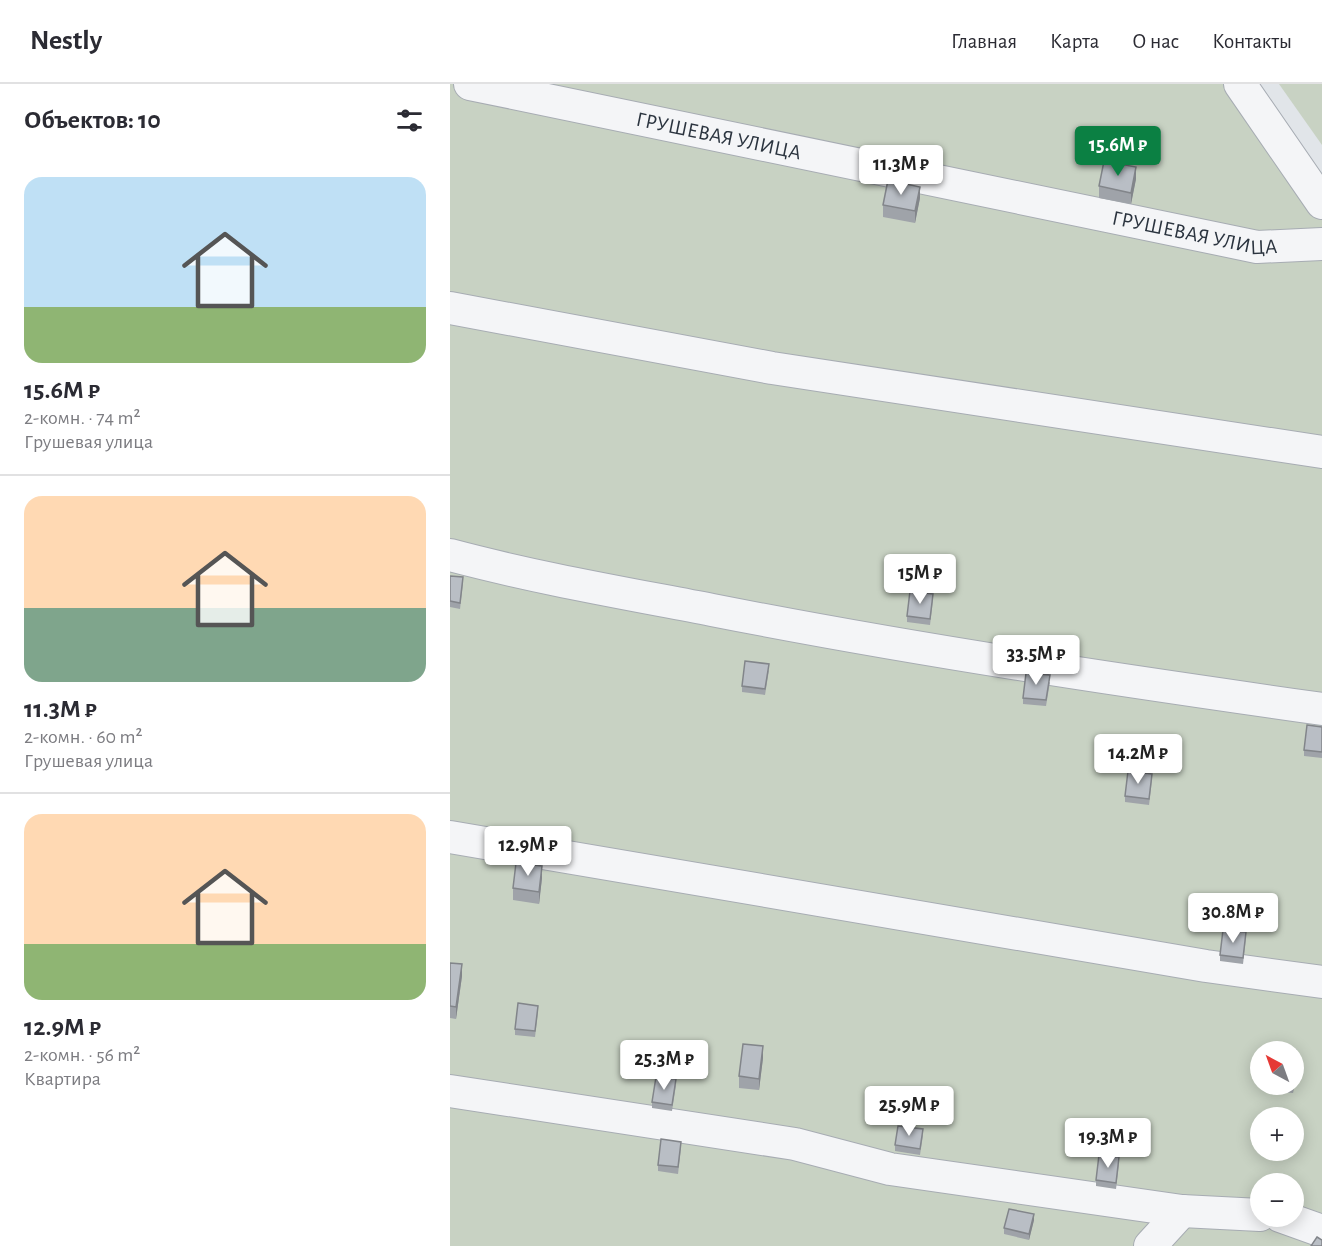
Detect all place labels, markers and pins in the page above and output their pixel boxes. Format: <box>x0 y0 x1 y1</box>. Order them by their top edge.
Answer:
pin: 15.6M ₽ <box>1063 126 1173 177</box>
pin: 11.3M ₽ <box>846 145 956 196</box>
pin: 15M ₽ <box>878 554 962 605</box>
pin: 33.5M ₽ <box>981 635 1091 686</box>
pin: 14.2M ₽ <box>1083 734 1193 785</box>
pin: 12.9M ₽ <box>473 826 583 877</box>
pin: 30.8M ₽ <box>1178 893 1288 944</box>
pin: 25.3M ₽ <box>609 1040 719 1091</box>
pin: 25.9M ₽ <box>854 1086 964 1137</box>
pin: 19.3M ₽ <box>1053 1118 1163 1169</box>

